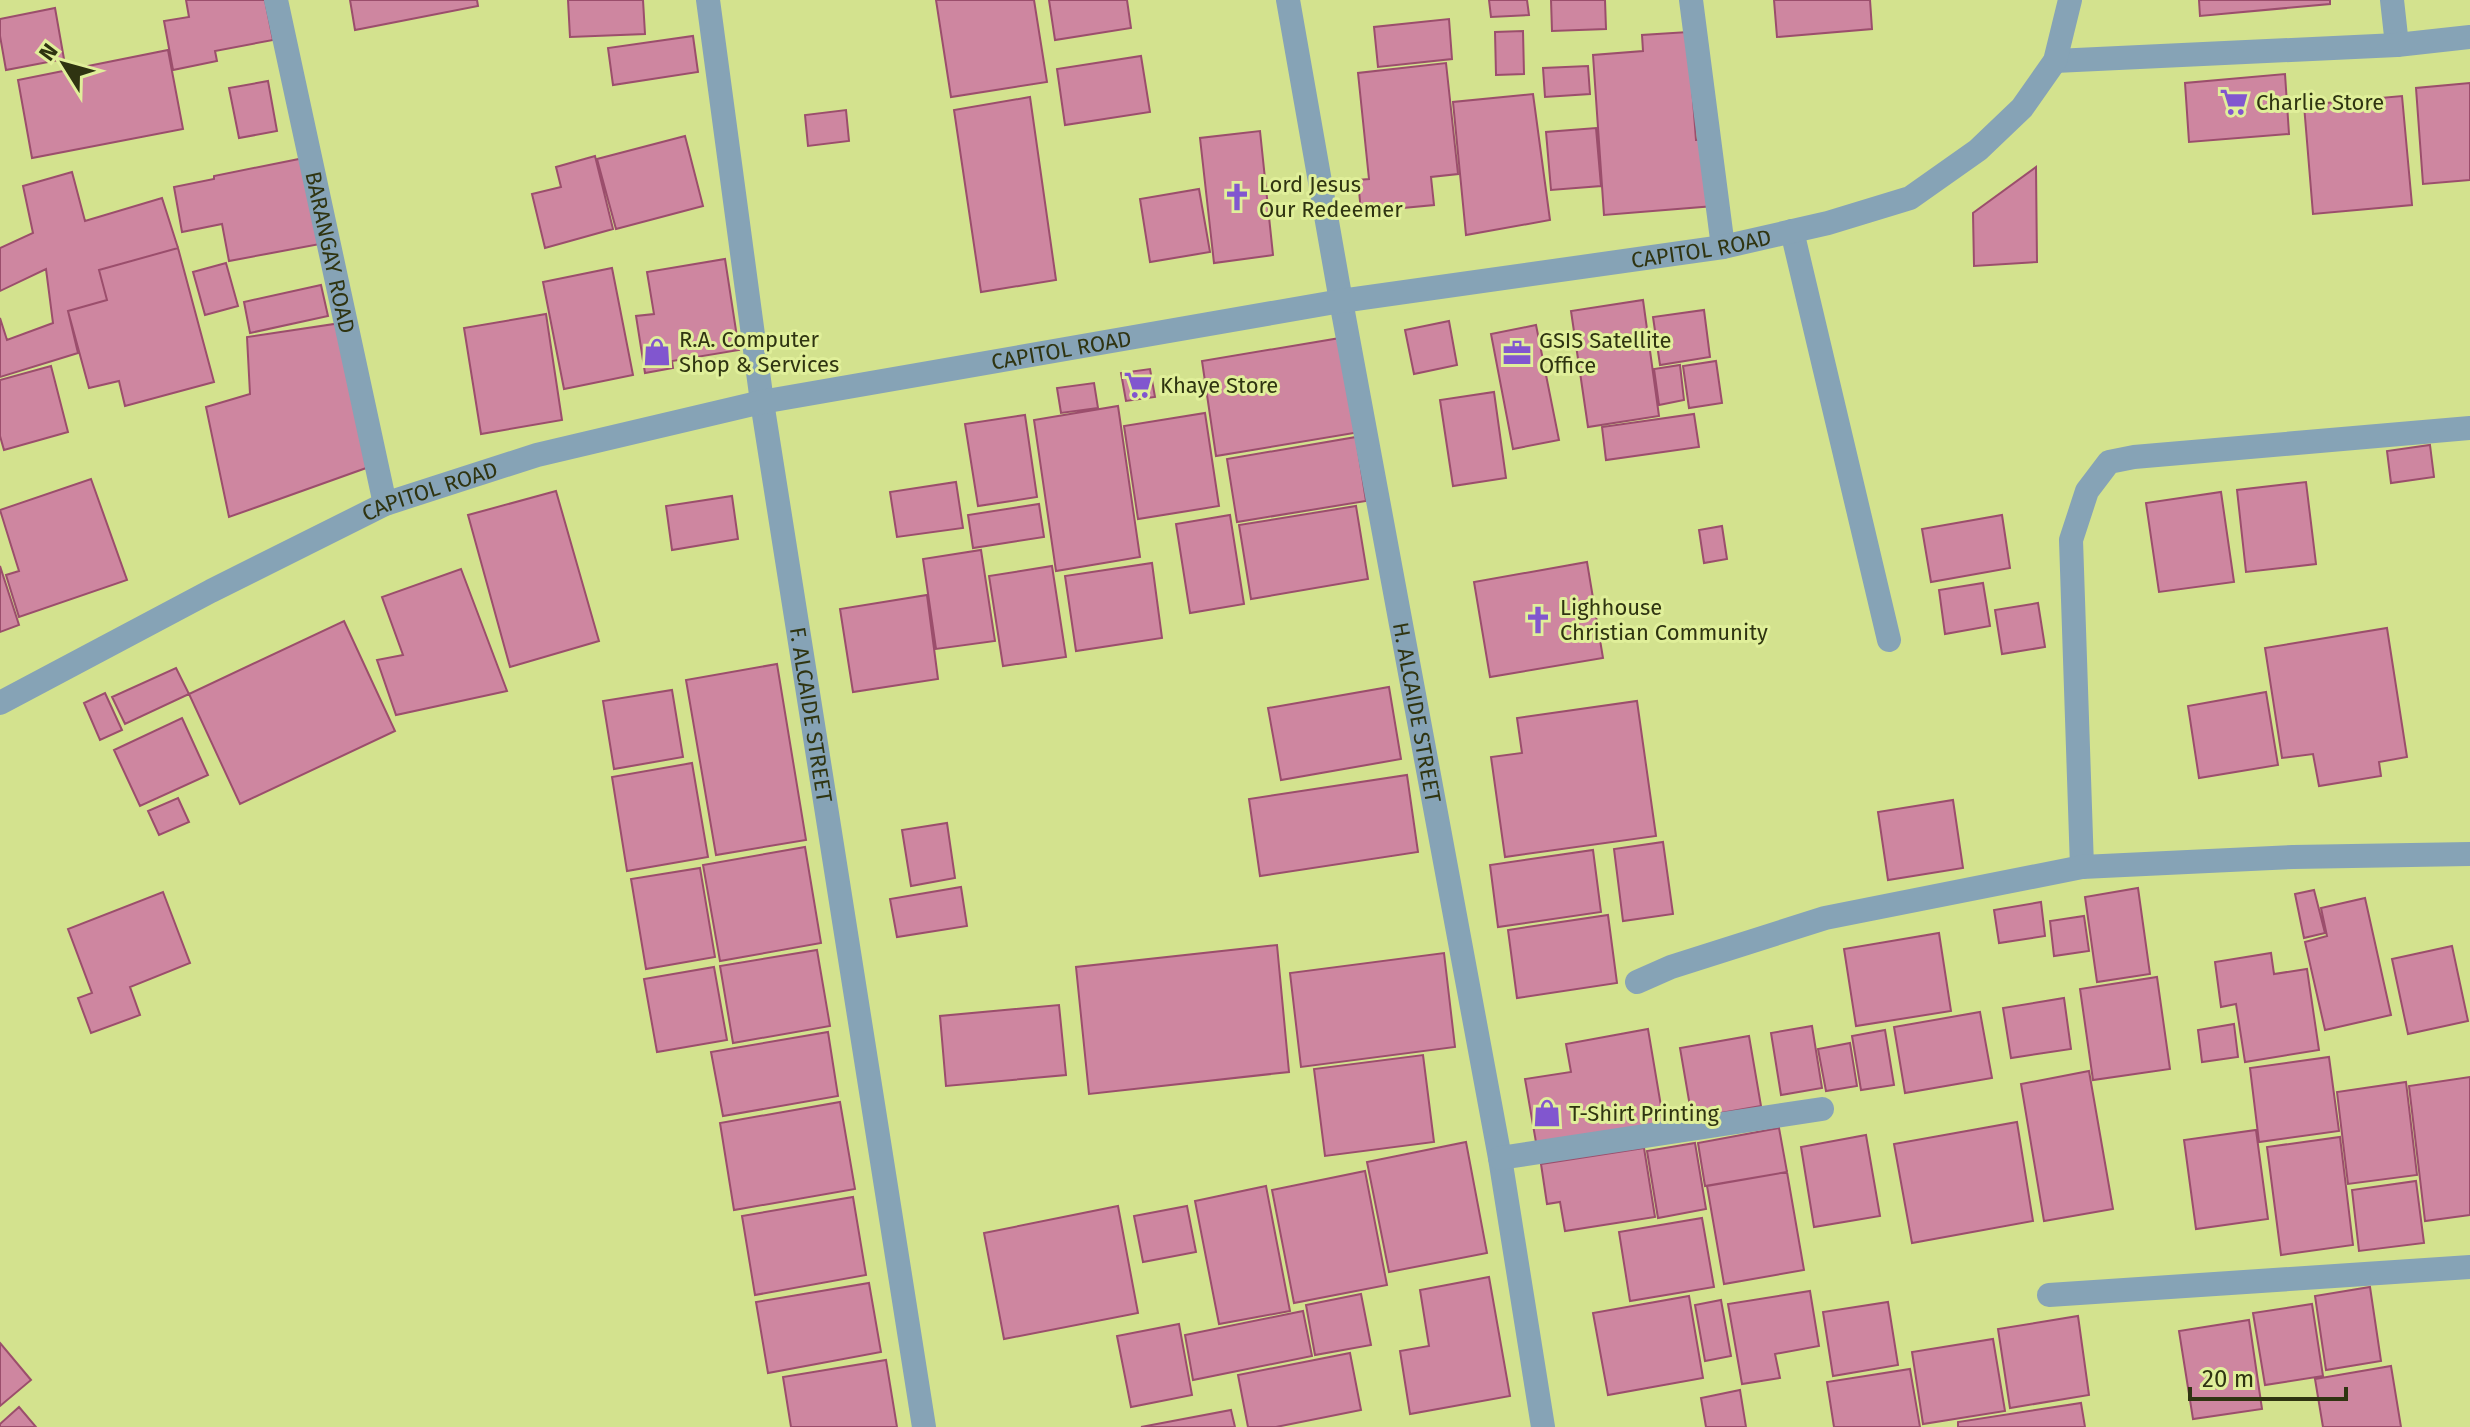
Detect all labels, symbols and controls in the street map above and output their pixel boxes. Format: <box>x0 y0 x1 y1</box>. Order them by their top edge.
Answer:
north arrow <box>24 24 104 104</box>
text: N <box>33 38 64 66</box>
supermarket icon: Charlie Store <box>2219 87 2249 117</box>
place label: Charlie Store <box>2256 89 2384 116</box>
street label: BARANGAY ROAD <box>299 169 361 336</box>
place label: Lord Jesus Our Redeemer <box>1259 171 1403 223</box>
church icon: Lord Jesus Our Redeemer <box>1222 182 1252 212</box>
street label: CAPITOL ROAD <box>1629 223 1774 274</box>
street label: CAPITOL ROAD <box>989 325 1133 376</box>
place label: R.A. Computer Shop & Services <box>679 326 839 378</box>
place label: GSIS Satellite Office <box>1539 327 1671 379</box>
shop icon: R.A. Computer Shop & Services <box>642 337 672 367</box>
office icon: GSIS Satellite Office <box>1502 338 1532 368</box>
supermarket icon: Khaye Store <box>1123 370 1153 400</box>
place label: Khaye Store <box>1160 372 1278 399</box>
street label: CAPITOL ROAD <box>357 456 501 527</box>
place label: Lighhouse Christian Community <box>1560 594 1768 646</box>
church icon: Lighhouse Christian Community <box>1523 605 1553 635</box>
street label: H. ALCAIDE STREET <box>1387 620 1447 806</box>
street label: F. ALCAIDE STREET <box>784 625 838 805</box>
shop icon: T-Shirt Printing <box>1532 1098 1562 1128</box>
place label: T-Shirt Printing <box>1569 1100 1720 1127</box>
scale bar <box>2190 1351 2346 1401</box>
text: 20 m <box>2202 1365 2254 1393</box>

